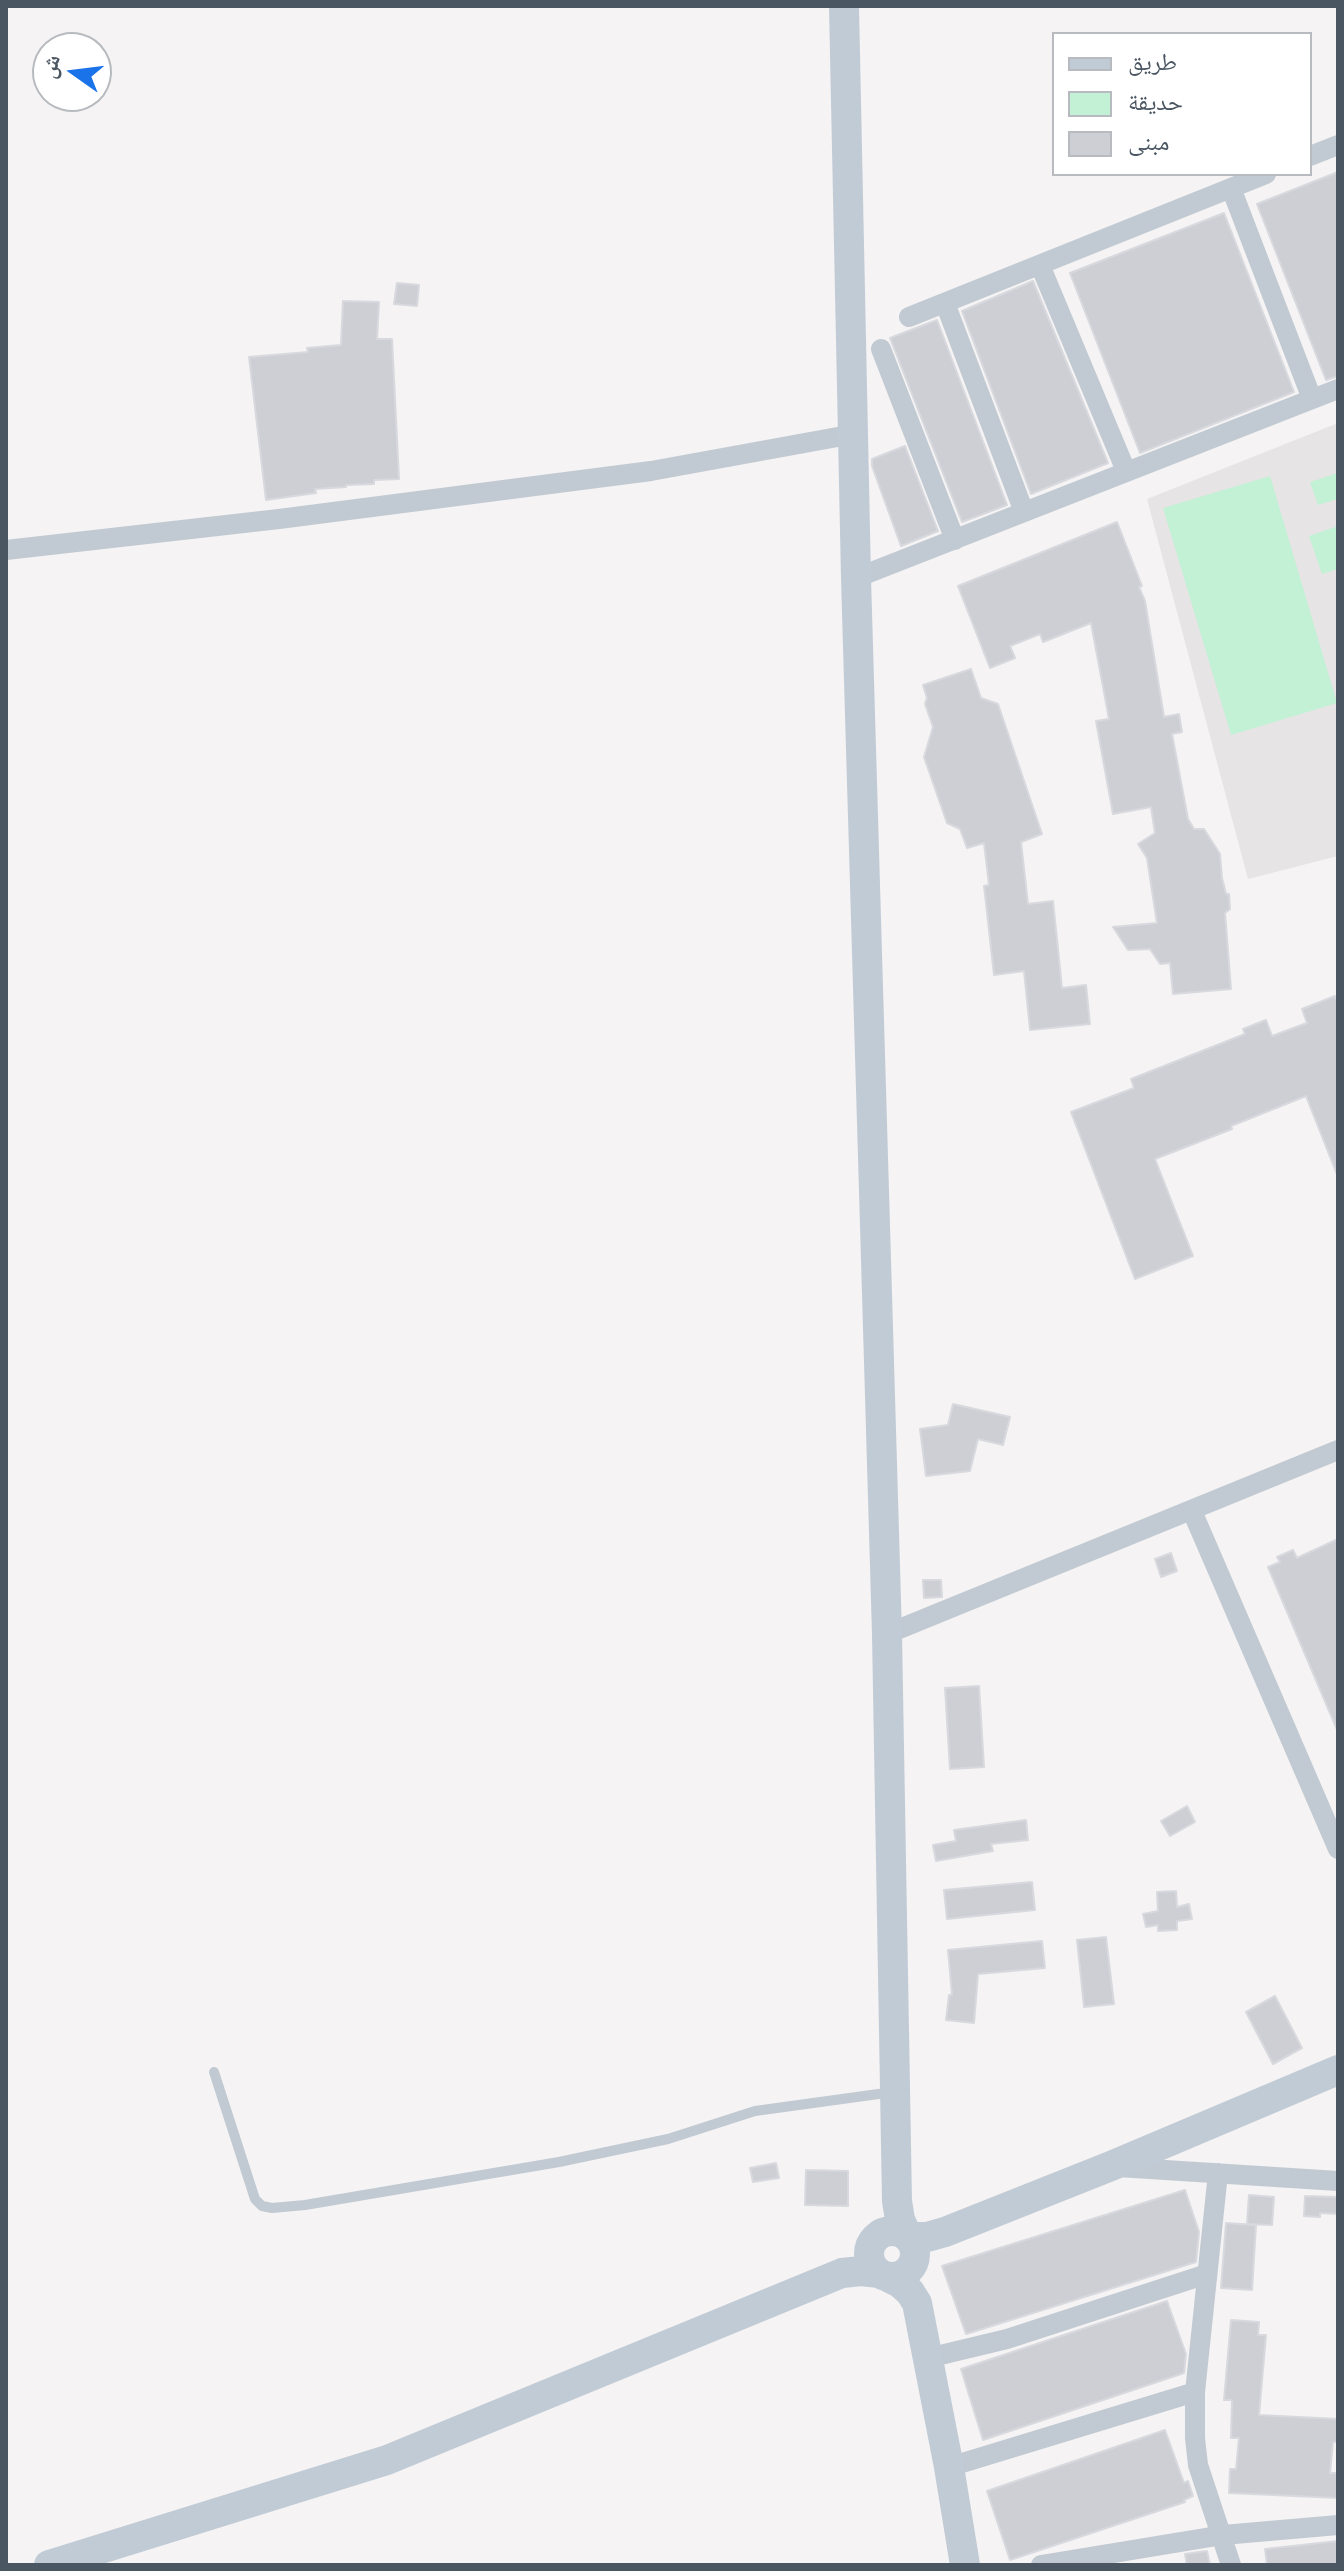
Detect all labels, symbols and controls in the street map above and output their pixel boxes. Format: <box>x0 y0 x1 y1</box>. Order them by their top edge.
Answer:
north arrow <box>32 32 112 112</box>
legend <box>1052 32 1312 176</box>
text: طريق <box>1128 45 1177 80</box>
text: ش <box>32 51 69 82</box>
text: حديقة <box>1128 85 1183 120</box>
text: مبنى <box>1128 125 1169 160</box>

